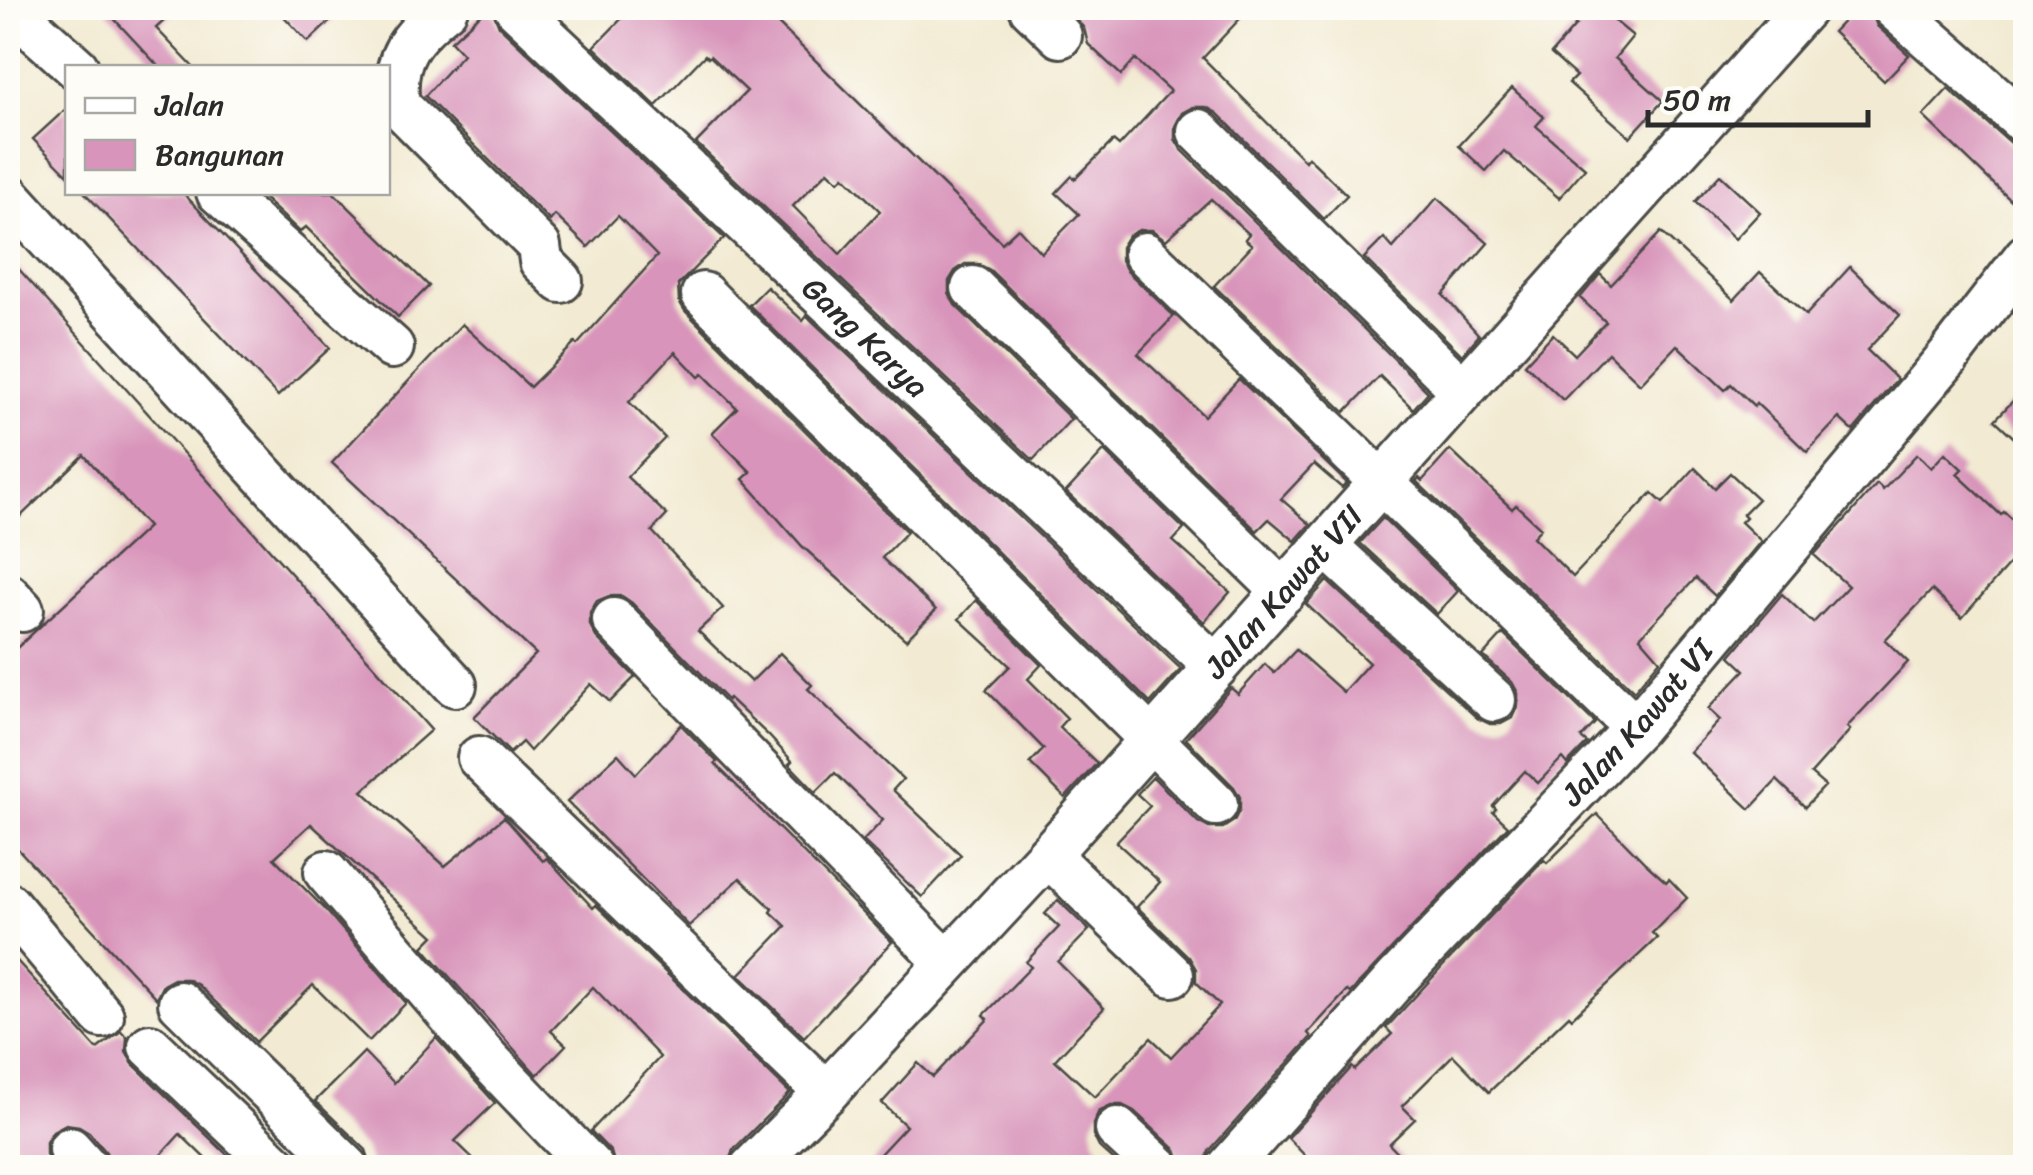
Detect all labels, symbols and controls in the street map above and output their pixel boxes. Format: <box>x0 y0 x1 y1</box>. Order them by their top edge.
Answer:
legend <box>65 65 390 195</box>
scale bar <box>1648 65 1868 127</box>
text: 50 m <box>1663 73 1731 127</box>
text: Jalan <box>154 78 224 132</box>
text: Bangunan <box>155 128 284 182</box>
street label: Gang Karya <box>788 262 943 413</box>
street label: Jalan Kawat VII <box>1189 491 1378 693</box>
street label: Jalan Kawat VI <box>1546 624 1730 821</box>

